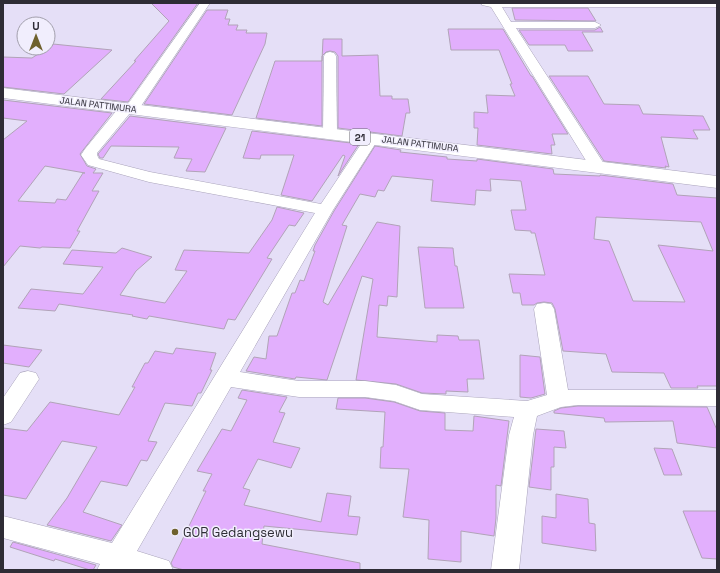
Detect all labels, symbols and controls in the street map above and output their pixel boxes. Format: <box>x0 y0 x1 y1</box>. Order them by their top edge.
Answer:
north arrow <box>16 16 56 56</box>
text: U <box>32 19 40 33</box>
street label: JALAN PATTIMURA <box>59 94 137 116</box>
road number: 21 <box>350 129 370 145</box>
street label: JALAN PATTIMURA <box>381 133 459 155</box>
place label: GOR Gedangsewu <box>183 524 293 541</box>
marker: GOR Gedangsewu <box>170 527 180 537</box>

